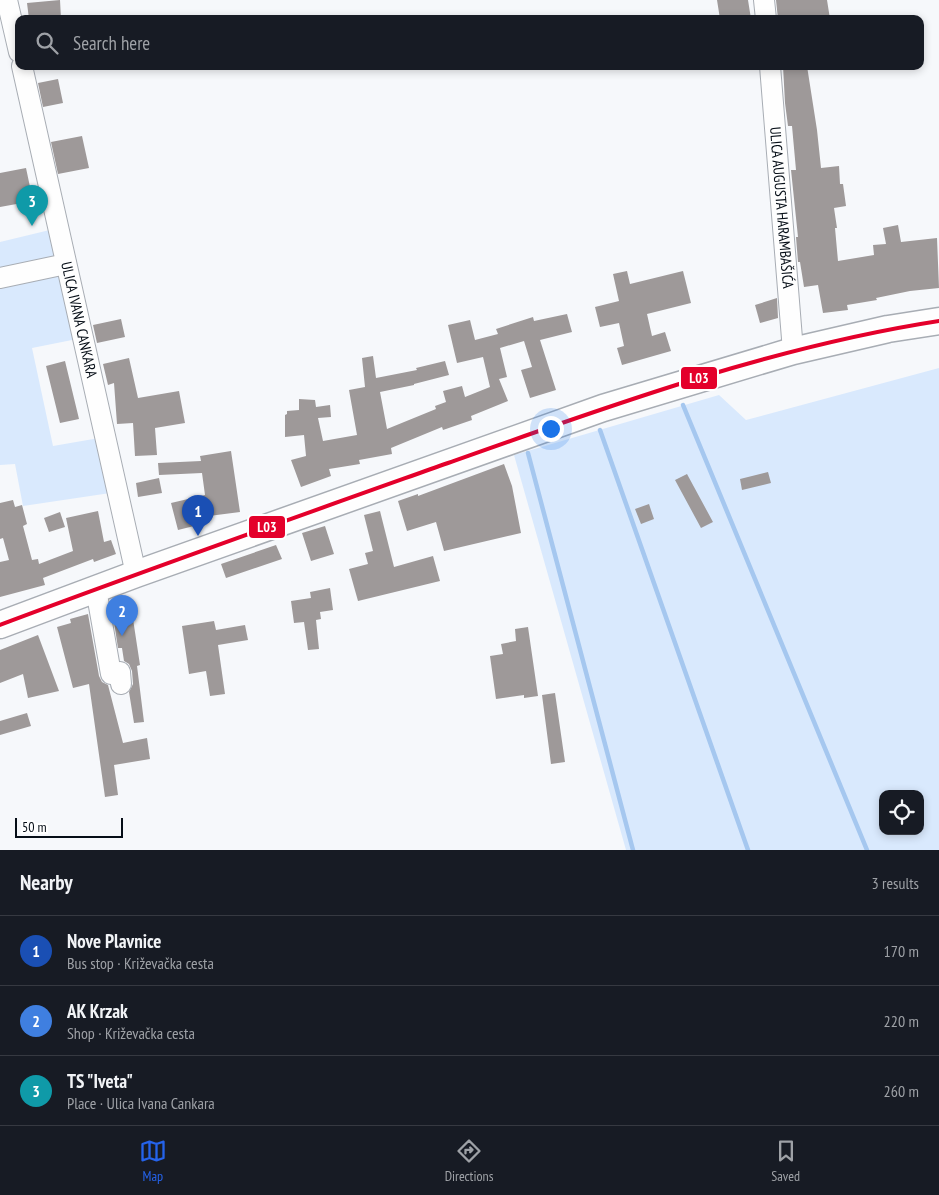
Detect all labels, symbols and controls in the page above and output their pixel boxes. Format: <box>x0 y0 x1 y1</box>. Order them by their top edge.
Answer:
search box <box>15 15 924 70</box>
icon: search <box>33 29 61 57</box>
text: Search here <box>73 31 150 55</box>
street label: ULICA AUGUSTA HARAMBAŠIĆA <box>766 126 798 290</box>
pin: 3 <box>16 185 48 226</box>
street label: ULICA IVANA CANKARA <box>57 260 102 380</box>
line badge: L03 <box>680 366 718 390</box>
text: L03 <box>689 369 709 387</box>
your location <box>538 416 564 442</box>
pin: 1 <box>182 495 214 536</box>
line badge: L03 <box>248 515 286 539</box>
text: L03 <box>257 518 277 536</box>
pin: 2 <box>106 595 138 636</box>
map controls <box>879 790 924 835</box>
button: locate <box>879 790 924 835</box>
scale bar <box>15 815 122 838</box>
text: 50 m <box>22 818 47 836</box>
text: Nearby <box>20 869 73 896</box>
text: 3 results <box>872 873 919 893</box>
text: Nove Plavnice <box>67 929 161 953</box>
text: 1 <box>32 941 40 961</box>
text: 170 m <box>884 941 919 961</box>
text: Bus stop · Križevačka cesta <box>67 953 214 973</box>
text: AK Krzak <box>67 999 128 1023</box>
text: 2 <box>32 1011 40 1031</box>
text: 220 m <box>884 1011 919 1031</box>
text: Shop · Križevačka cesta <box>67 1023 195 1043</box>
text: TS "Iveta" <box>67 1069 133 1093</box>
text: 3 <box>32 1081 40 1101</box>
text: 260 m <box>884 1081 919 1101</box>
text: Place · Ulica Ivana Cankara <box>67 1093 215 1113</box>
tab: Map <box>139 1137 167 1185</box>
tab: Directions <box>445 1137 493 1185</box>
tab: Saved <box>771 1137 800 1185</box>

